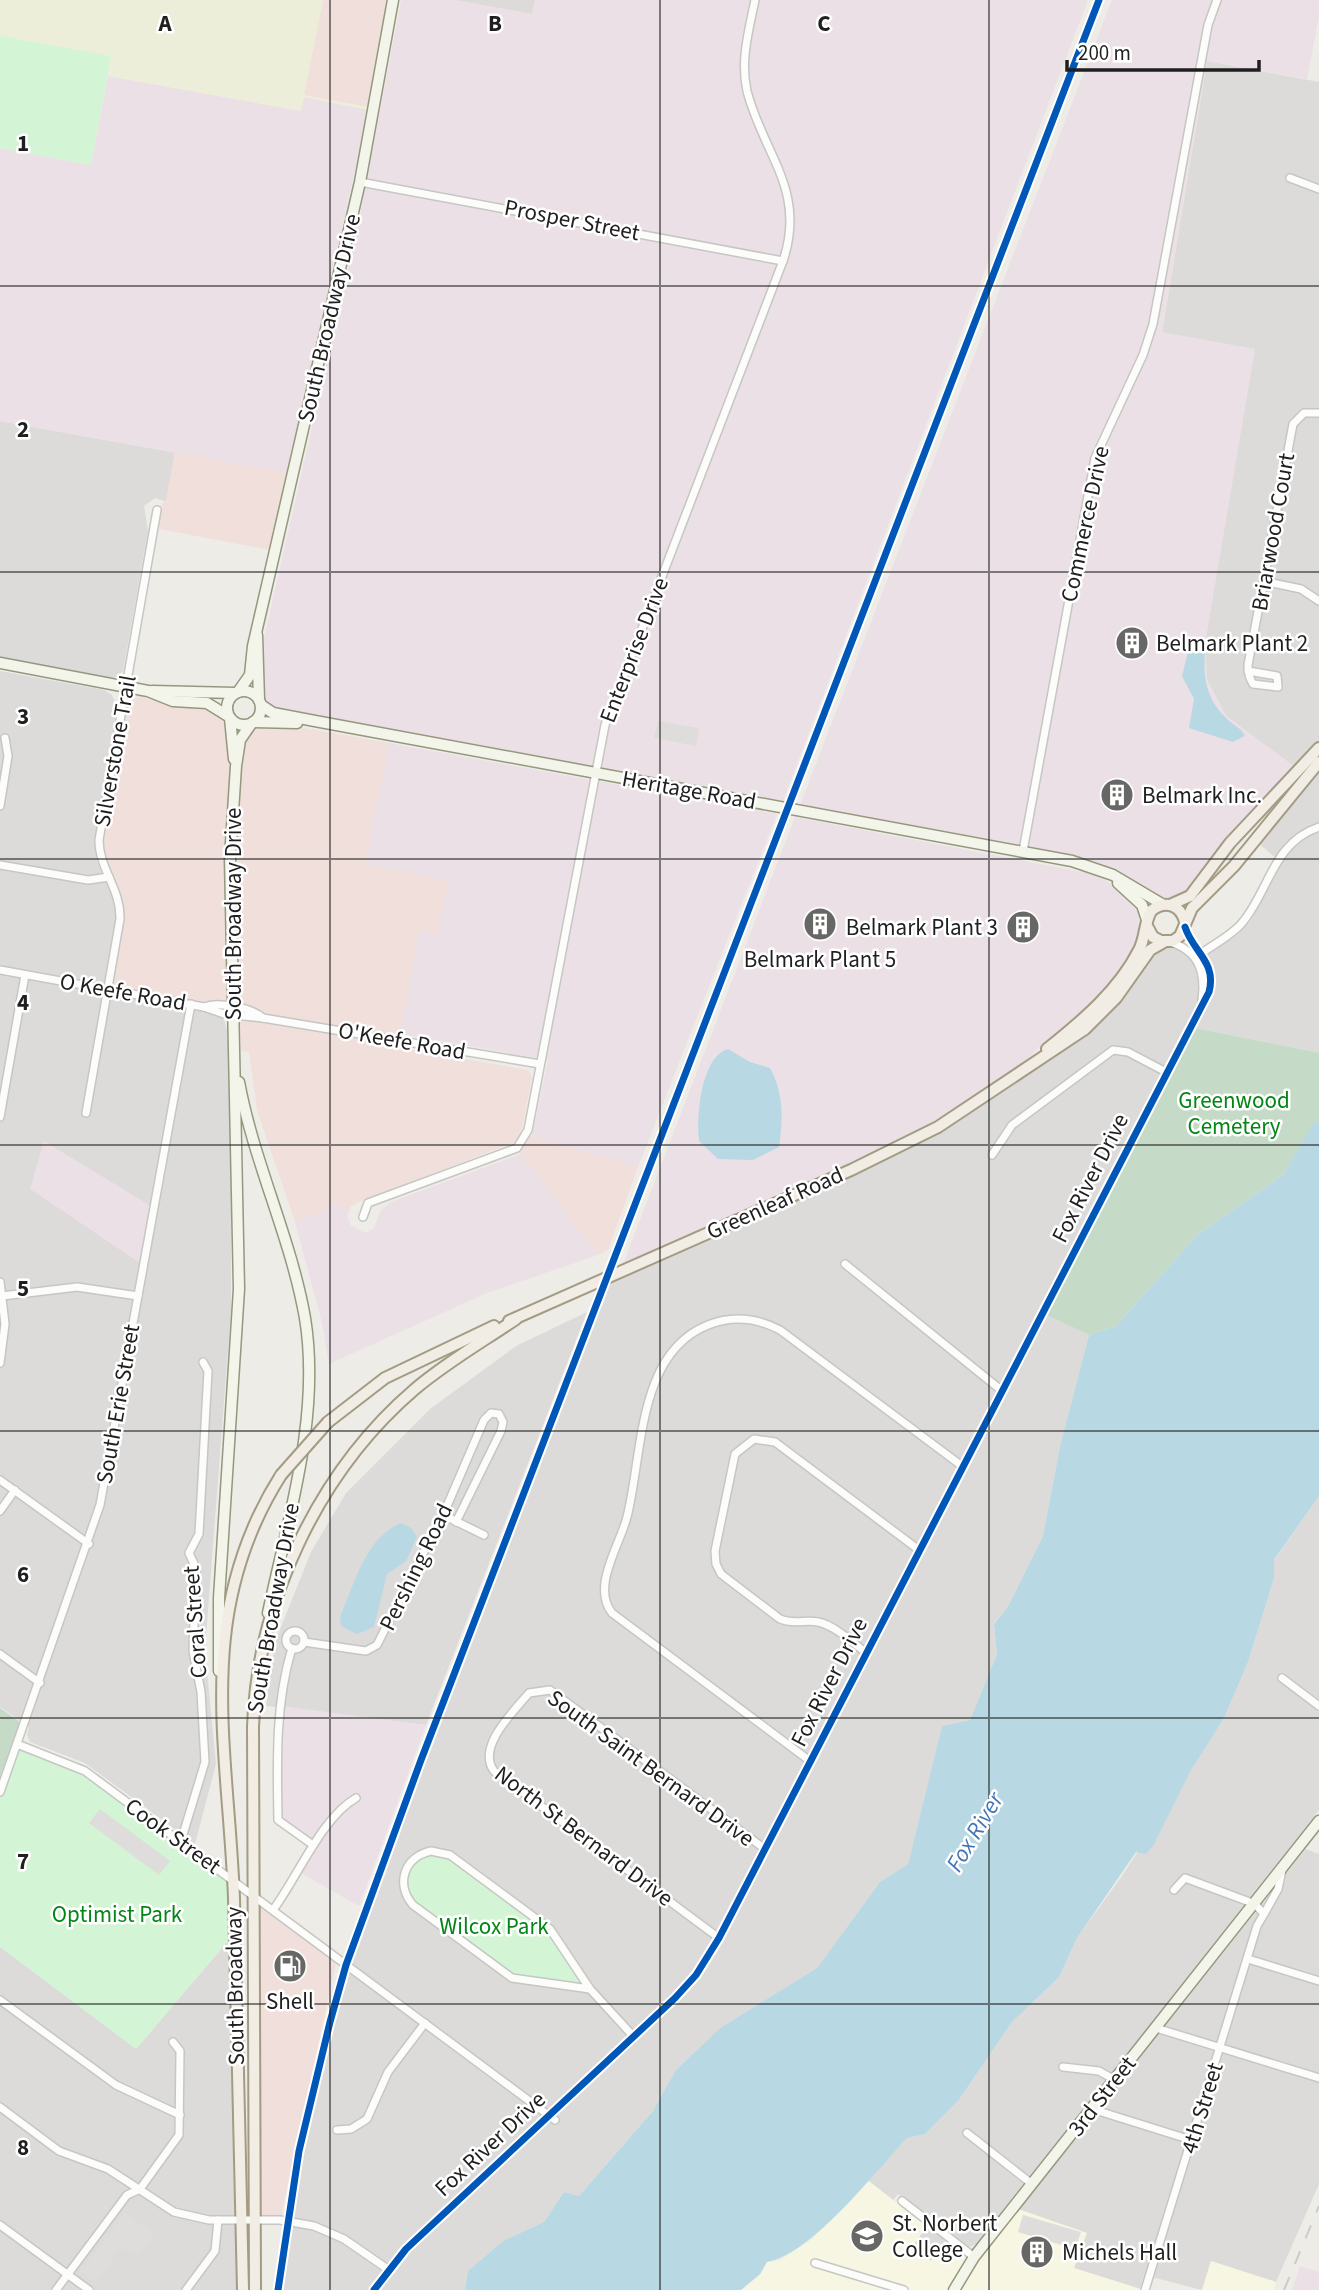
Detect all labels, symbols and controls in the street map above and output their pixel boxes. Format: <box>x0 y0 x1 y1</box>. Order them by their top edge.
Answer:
text: A <box>157 7 172 40</box>
text: B <box>488 7 502 40</box>
text: C <box>817 7 831 40</box>
scale bar <box>1067 28 1260 72</box>
text: 200 m <box>1078 38 1131 68</box>
text: 1 <box>17 127 29 160</box>
street label: Prosper Street <box>502 191 643 249</box>
street label: South Broadway Drive <box>289 211 369 425</box>
text: 2 <box>17 413 29 446</box>
street label: Commerce Drive <box>1052 443 1118 605</box>
street label: Briarwood Court <box>1243 450 1303 614</box>
street label: Enterprise Drive <box>591 572 677 728</box>
building icon: Belmark Plant 2 <box>1113 624 1151 662</box>
place label: Belmark Plant 2 <box>1156 627 1308 660</box>
street label: Silverstone Trail <box>85 673 145 829</box>
text: 3 <box>17 700 29 733</box>
street label: Heritage Road <box>619 762 759 818</box>
building icon: Belmark Inc. <box>1098 776 1136 814</box>
place label: Belmark Inc. <box>1142 779 1262 812</box>
street label: South Broadway Drive <box>217 807 250 1021</box>
building icon: Belmark Plant 5 <box>801 905 839 943</box>
building icon: Belmark Plant 3 <box>1004 908 1042 946</box>
place label: Belmark Plant 3 <box>846 911 998 944</box>
place label: Belmark Plant 5 <box>744 943 896 976</box>
street label: O Keefe Road <box>57 965 189 1019</box>
text: 4 <box>17 986 29 1019</box>
street label: O'Keefe Road <box>336 1014 468 1068</box>
park label: Greenwood Cemetery <box>1178 1084 1290 1143</box>
street label: Fox River Drive <box>1043 1108 1137 1248</box>
street label: Greenleaf Road <box>701 1158 849 1248</box>
text: 5 <box>17 1272 29 1305</box>
street label: South Erie Street <box>88 1321 148 1486</box>
street label: Pershing Road <box>371 1498 461 1636</box>
street label: South Broadway Drive <box>238 1500 308 1716</box>
text: 6 <box>17 1558 29 1591</box>
street label: Coral Street <box>175 1564 215 1679</box>
street label: Fox River Drive <box>782 1612 876 1752</box>
street label: South Saint Bernard Drive <box>541 1682 761 1854</box>
street label: North St Bernard Drive <box>488 1758 680 1914</box>
water label: Fox River <box>937 1784 1013 1879</box>
street label: Cook Street <box>118 1790 228 1882</box>
text: 7 <box>17 1845 29 1878</box>
park label: Optimist Park <box>52 1898 183 1931</box>
street label: South Broadway <box>217 1906 253 2066</box>
park label: Wilcox Park <box>439 1910 549 1943</box>
fuel station icon: Shell <box>271 1947 309 1985</box>
place label: Shell <box>266 1985 314 2018</box>
street label: 3rd Street <box>1060 2049 1144 2143</box>
street label: 4th Street <box>1172 2058 1232 2158</box>
street label: Fox River Drive <box>427 2084 553 2204</box>
text: 8 <box>17 2131 29 2164</box>
place label: St. Norbert College <box>892 2207 997 2266</box>
school or university icon: St. Norbert College <box>848 2217 886 2255</box>
building icon: Michels Hall <box>1018 2233 1056 2271</box>
place label: Michels Hall <box>1062 2236 1177 2269</box>

